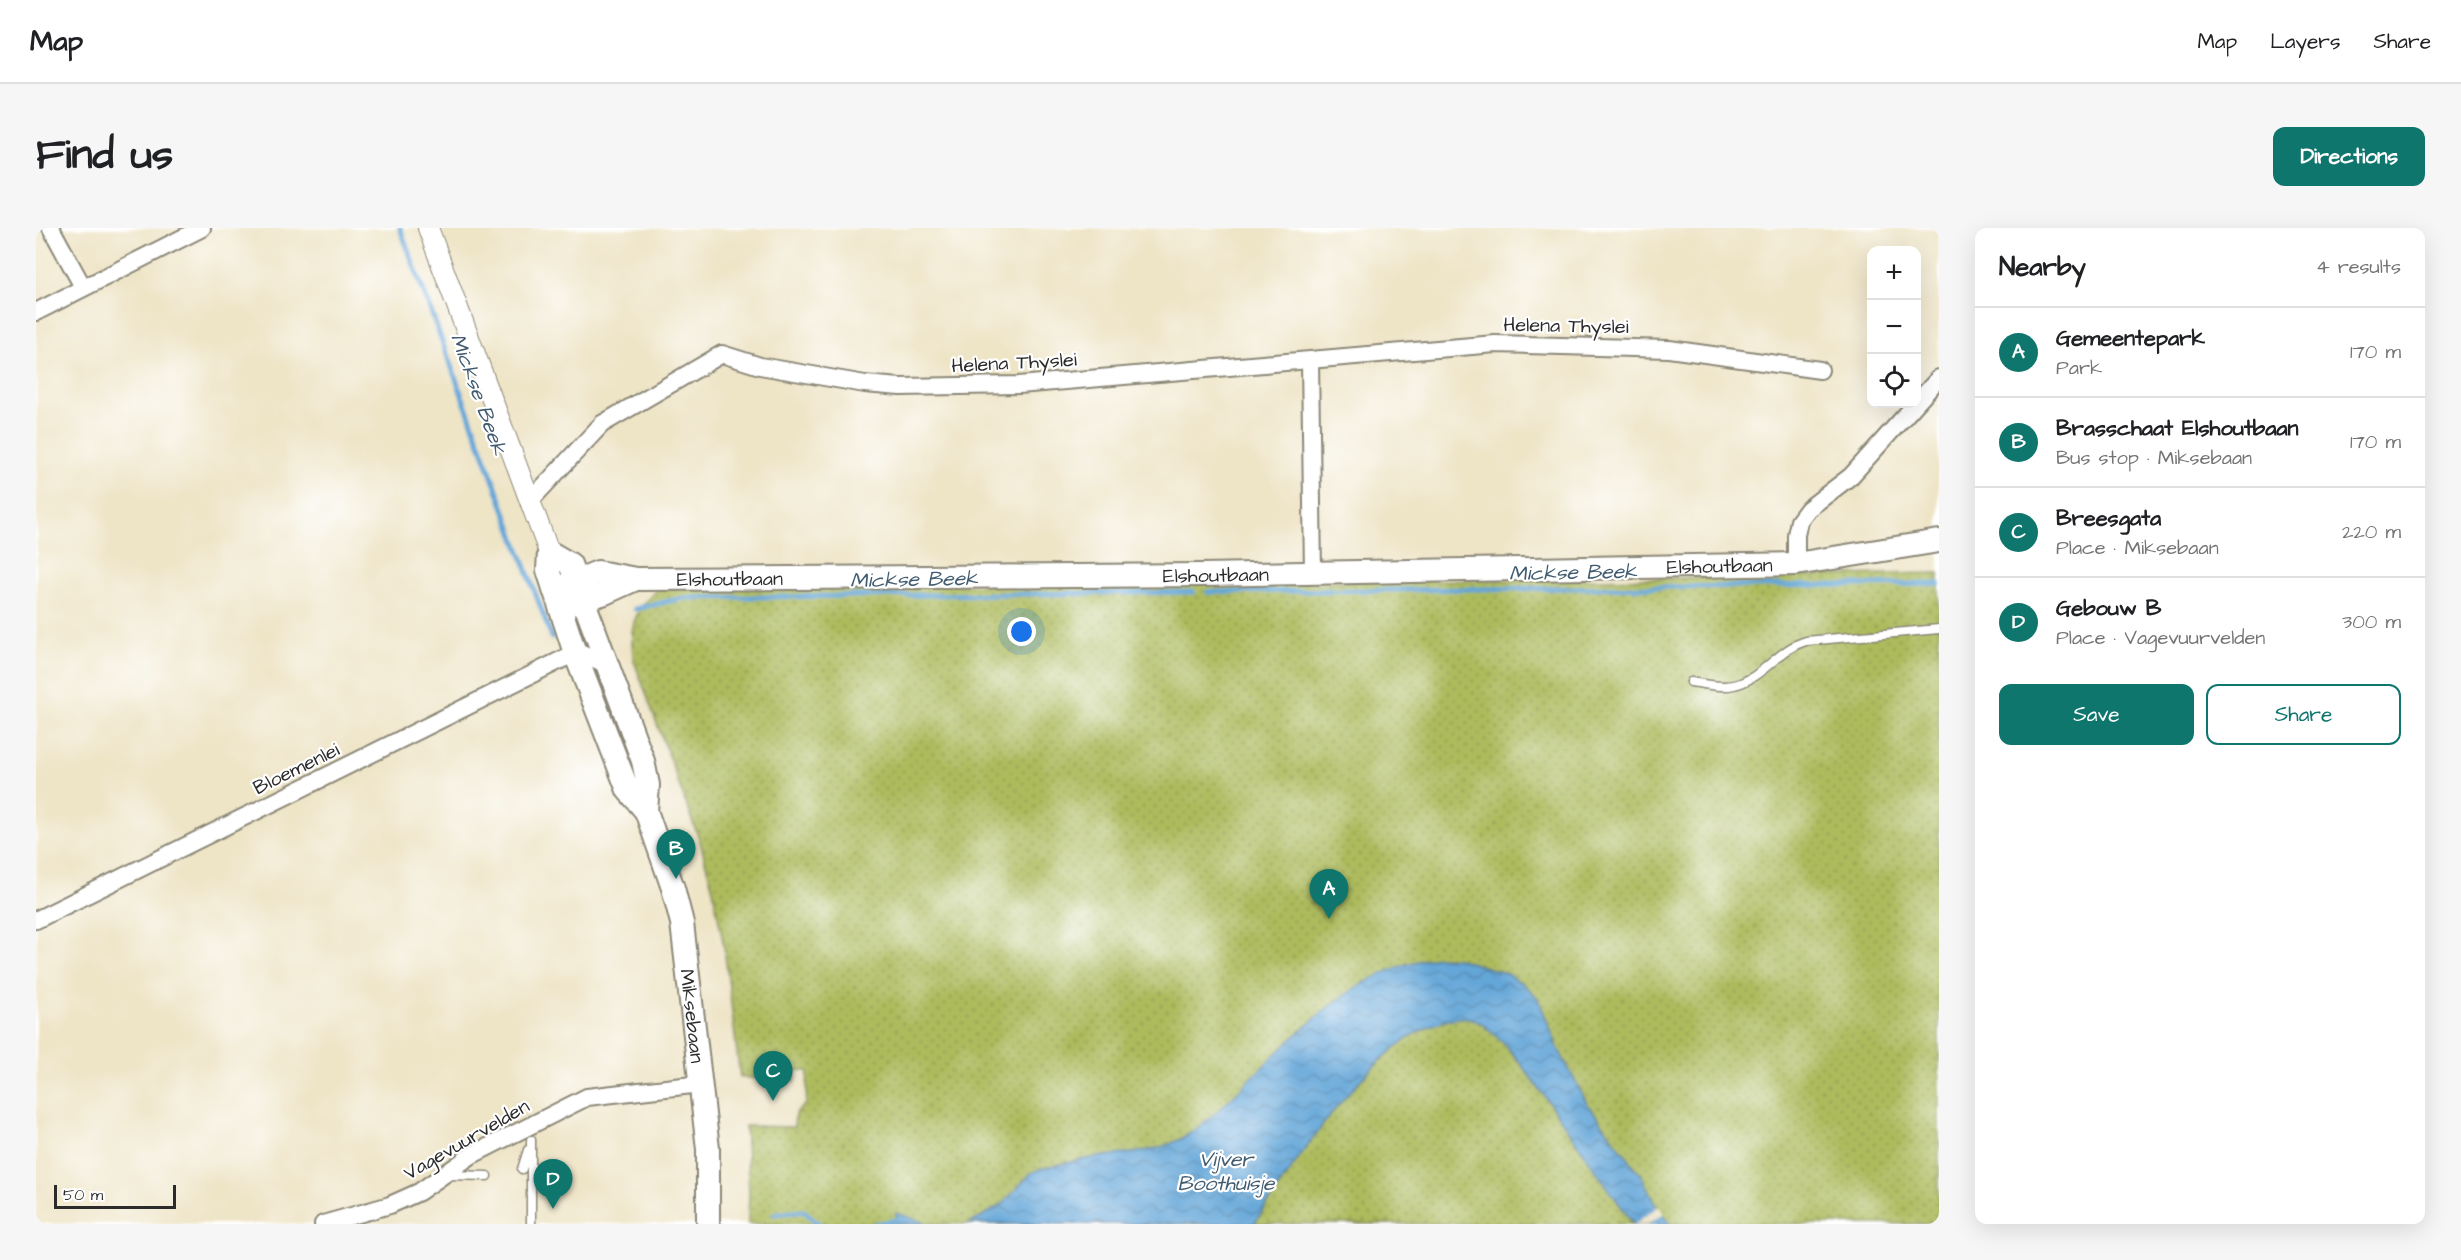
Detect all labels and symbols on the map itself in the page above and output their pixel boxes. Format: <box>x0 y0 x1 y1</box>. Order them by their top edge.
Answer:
street label: Helena Thyslei <box>1503 311 1629 342</box>
water label: Mickse Beek <box>443 329 514 460</box>
street label: Helena Thyslei <box>951 346 1077 381</box>
street label: Elshoutbaan <box>1666 551 1773 581</box>
water label: Mickse Beek <box>1509 557 1638 588</box>
street label: Elshoutbaan <box>1163 561 1269 590</box>
water label: Mickse Beek <box>850 564 979 595</box>
street label: Elshoutbaan <box>677 565 783 594</box>
your location <box>1007 617 1036 646</box>
street label: Bloemenlei <box>249 736 344 802</box>
pin: B <box>656 830 696 879</box>
pin: A <box>1310 870 1348 919</box>
street label: Miksebaan <box>672 968 711 1065</box>
pin: C <box>754 1052 792 1101</box>
street label: Vagevuurvelden <box>398 1092 535 1188</box>
water label: Vijver Boothuisje <box>1178 1145 1276 1198</box>
pin: D <box>534 1160 572 1209</box>
scale bar <box>54 1182 176 1210</box>

